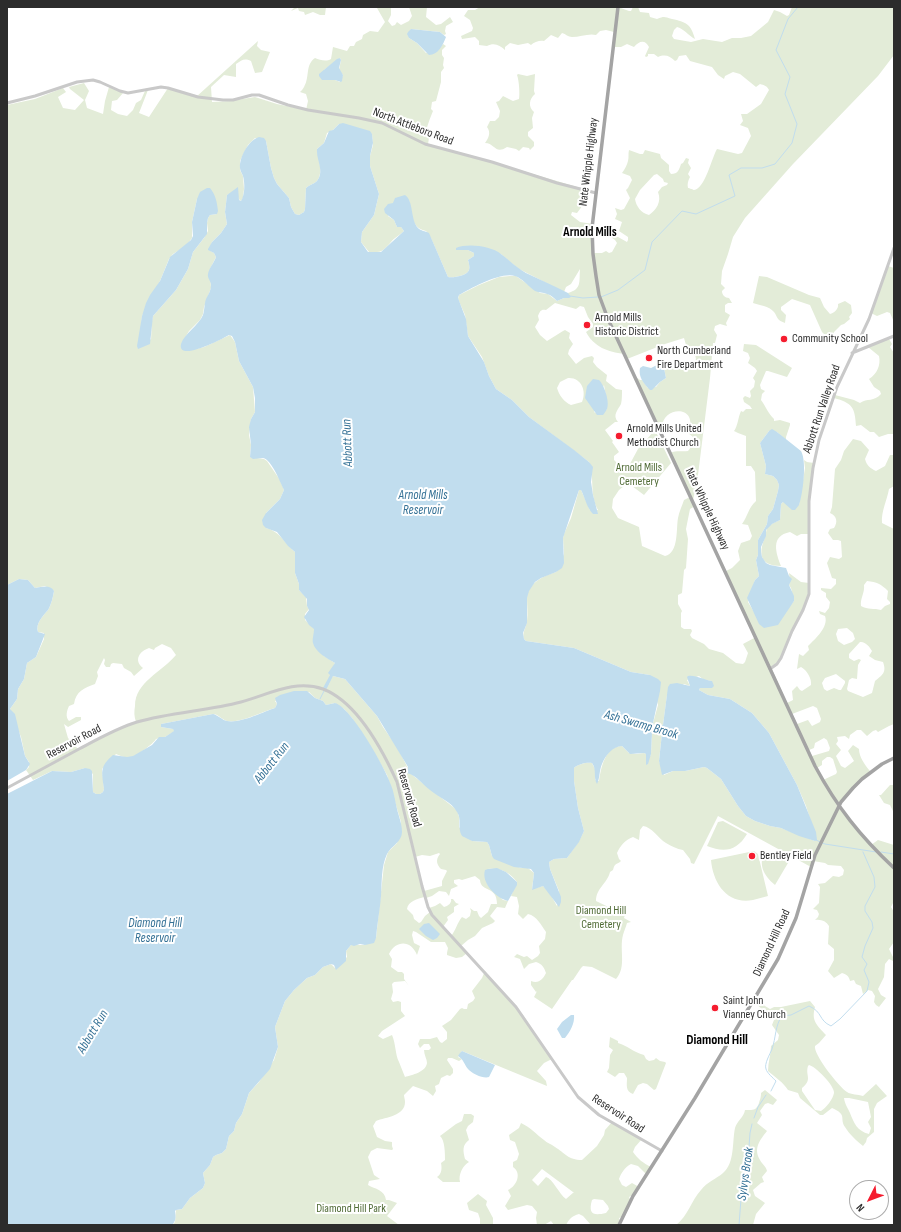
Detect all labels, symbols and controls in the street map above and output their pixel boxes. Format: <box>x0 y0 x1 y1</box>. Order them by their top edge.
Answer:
street label: North Attleboro Road <box>371 105 455 149</box>
street label: Nate Whipple Highway <box>576 117 602 207</box>
district label: Arnold Mills <box>563 225 617 241</box>
place label: Arnold Mills Historic District <box>595 311 659 339</box>
marker: Arnold Mills Historic District <box>582 320 592 330</box>
place label: Community School <box>792 332 868 346</box>
marker: Community School <box>779 334 789 344</box>
place label: North Cumberland Fire Department <box>657 344 731 372</box>
marker: North Cumberland Fire Department <box>644 353 654 363</box>
street label: Abbott Run Valley Road <box>800 363 844 455</box>
water label: Abbott Run <box>339 419 357 467</box>
place label: Arnold Mills United Methodist Church <box>627 422 702 450</box>
marker: Arnold Mills United Methodist Church <box>614 431 624 441</box>
park label: Arnold Mills Cemetery <box>616 461 662 489</box>
street label: Nate Whipple Highway <box>682 466 732 552</box>
water label: Arnold Mills Reservoir <box>398 488 448 519</box>
water label: Ash Swamp Brook <box>603 707 679 743</box>
street label: Reservoir Road <box>44 722 104 762</box>
water label: Abbott Run <box>251 739 293 787</box>
street label: Reservoir Road <box>394 767 424 829</box>
place label: Bentley Field <box>760 849 812 863</box>
marker: Bentley Field <box>747 851 757 861</box>
park label: Diamond Hill Cemetery <box>576 904 626 932</box>
street label: Diamond Hill Road <box>750 907 794 979</box>
water label: Diamond Hill Reservoir <box>128 916 182 947</box>
place label: Saint John Vianney Church <box>723 994 786 1022</box>
marker: Saint John Vianney Church <box>710 1003 720 1013</box>
water label: Abbott Run <box>74 1007 112 1057</box>
district label: Diamond Hill <box>686 1032 748 1048</box>
street label: Reservoir Road <box>589 1092 647 1136</box>
water label: Sylvys Brook <box>735 1146 757 1202</box>
north arrow <box>849 1180 889 1220</box>
text: N <box>854 1201 867 1214</box>
park label: Diamond Hill Park <box>316 1202 386 1216</box>

